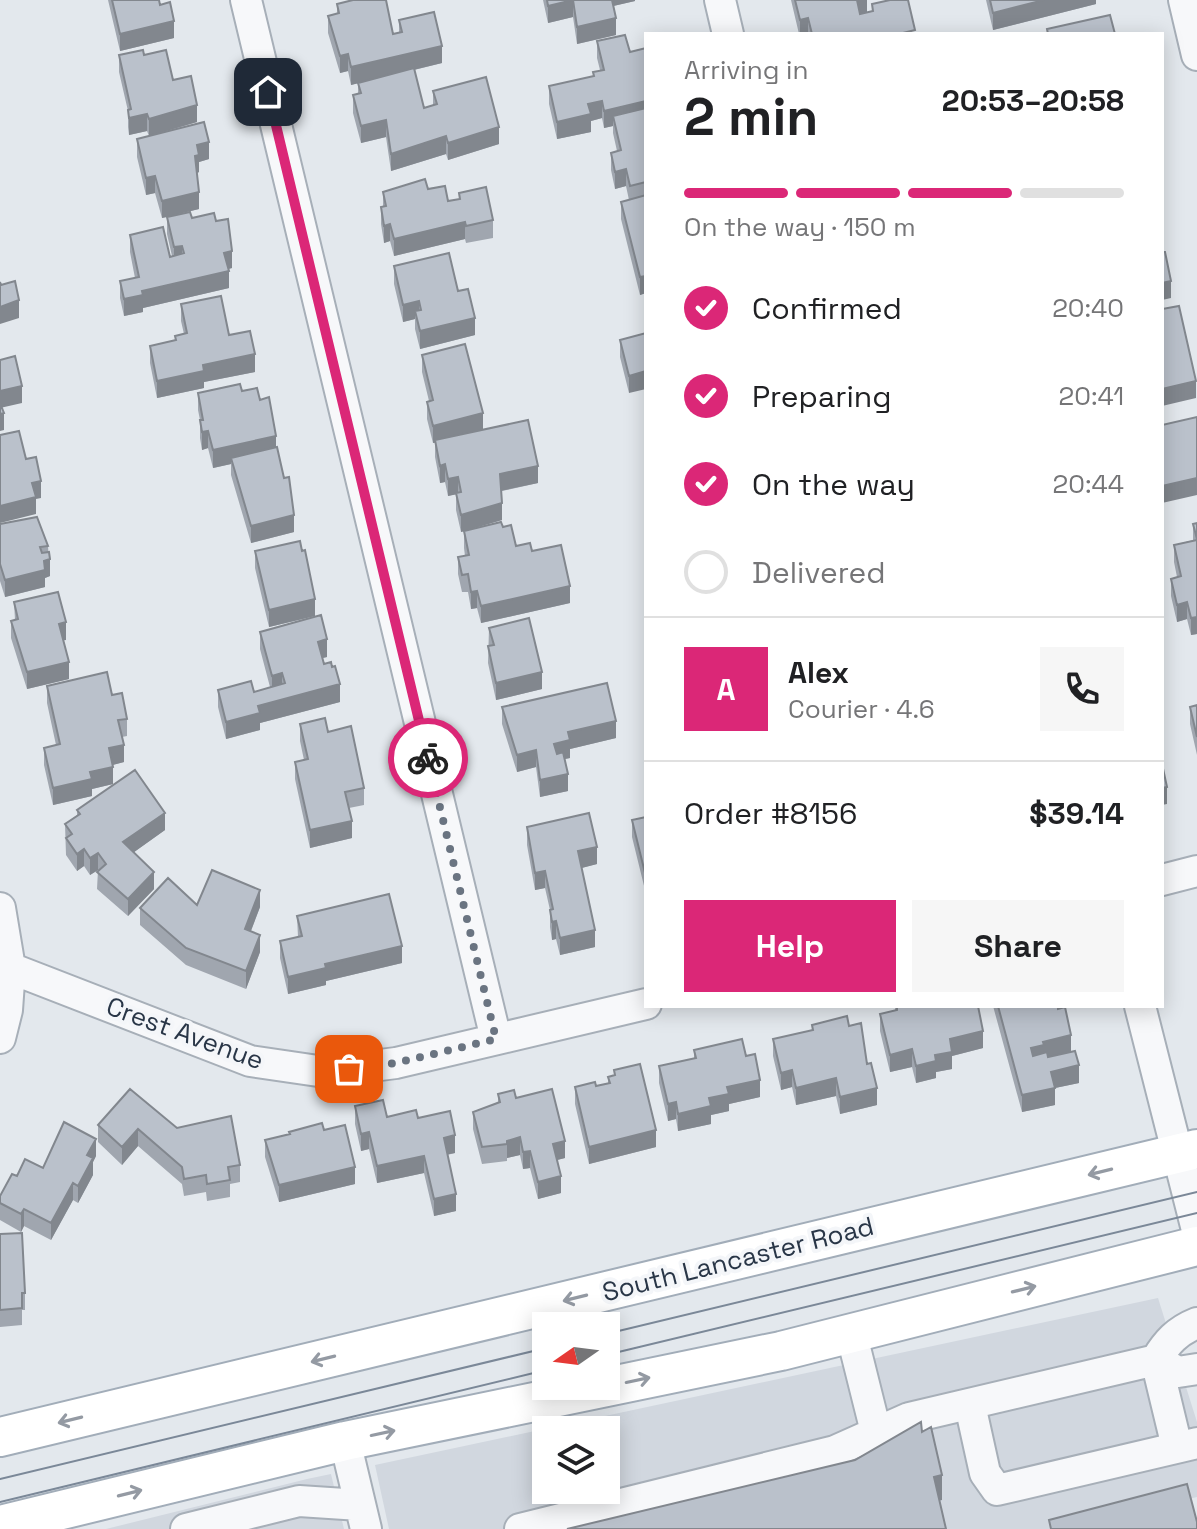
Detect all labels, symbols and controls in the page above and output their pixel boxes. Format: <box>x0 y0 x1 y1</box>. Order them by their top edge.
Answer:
text: Arriving in <box>684 53 808 87</box>
pin <box>234 58 302 126</box>
icon: home <box>246 70 290 114</box>
text: 20:53–20:58 <box>942 81 1124 120</box>
text: 2 min <box>684 84 818 150</box>
text: On the way · 150 m <box>684 210 916 244</box>
icon: check <box>684 286 728 330</box>
text: Confirmed <box>752 289 902 328</box>
text: 20:40 <box>1052 291 1124 325</box>
icon: check <box>684 374 728 418</box>
text: Preparing <box>752 377 891 416</box>
text: 20:41 <box>1059 379 1124 413</box>
icon: check <box>684 462 728 506</box>
text: On the way <box>752 465 915 504</box>
text: 20:44 <box>1053 467 1124 501</box>
text: Delivered <box>752 553 886 592</box>
button: phone <box>1040 647 1124 731</box>
text: Alex <box>788 653 849 692</box>
text: A <box>716 670 736 709</box>
text: Courier · 4.6 <box>788 692 935 726</box>
courier <box>388 718 468 798</box>
icon: bike <box>406 736 450 780</box>
text: Order #8156 <box>684 794 857 833</box>
text: $39.14 <box>1029 794 1124 833</box>
button: Help <box>684 900 896 992</box>
button: Share <box>912 900 1124 992</box>
street label: Crest Avenue <box>102 989 268 1077</box>
pin <box>315 1035 383 1103</box>
icon: bag <box>327 1047 371 1091</box>
one-way arrow <box>1088 1165 1114 1180</box>
street label: South Lancaster Road <box>599 1209 877 1309</box>
one-way arrow <box>1011 1281 1036 1296</box>
one-way arrow <box>563 1291 589 1306</box>
north arrow <box>532 1312 620 1400</box>
map controls <box>532 1312 620 1504</box>
one-way arrow <box>310 1352 336 1367</box>
one-way arrow <box>624 1372 650 1387</box>
one-way arrow <box>57 1413 83 1428</box>
button: layers <box>532 1416 620 1504</box>
one-way arrow <box>370 1425 395 1440</box>
one-way arrow <box>117 1485 143 1500</box>

